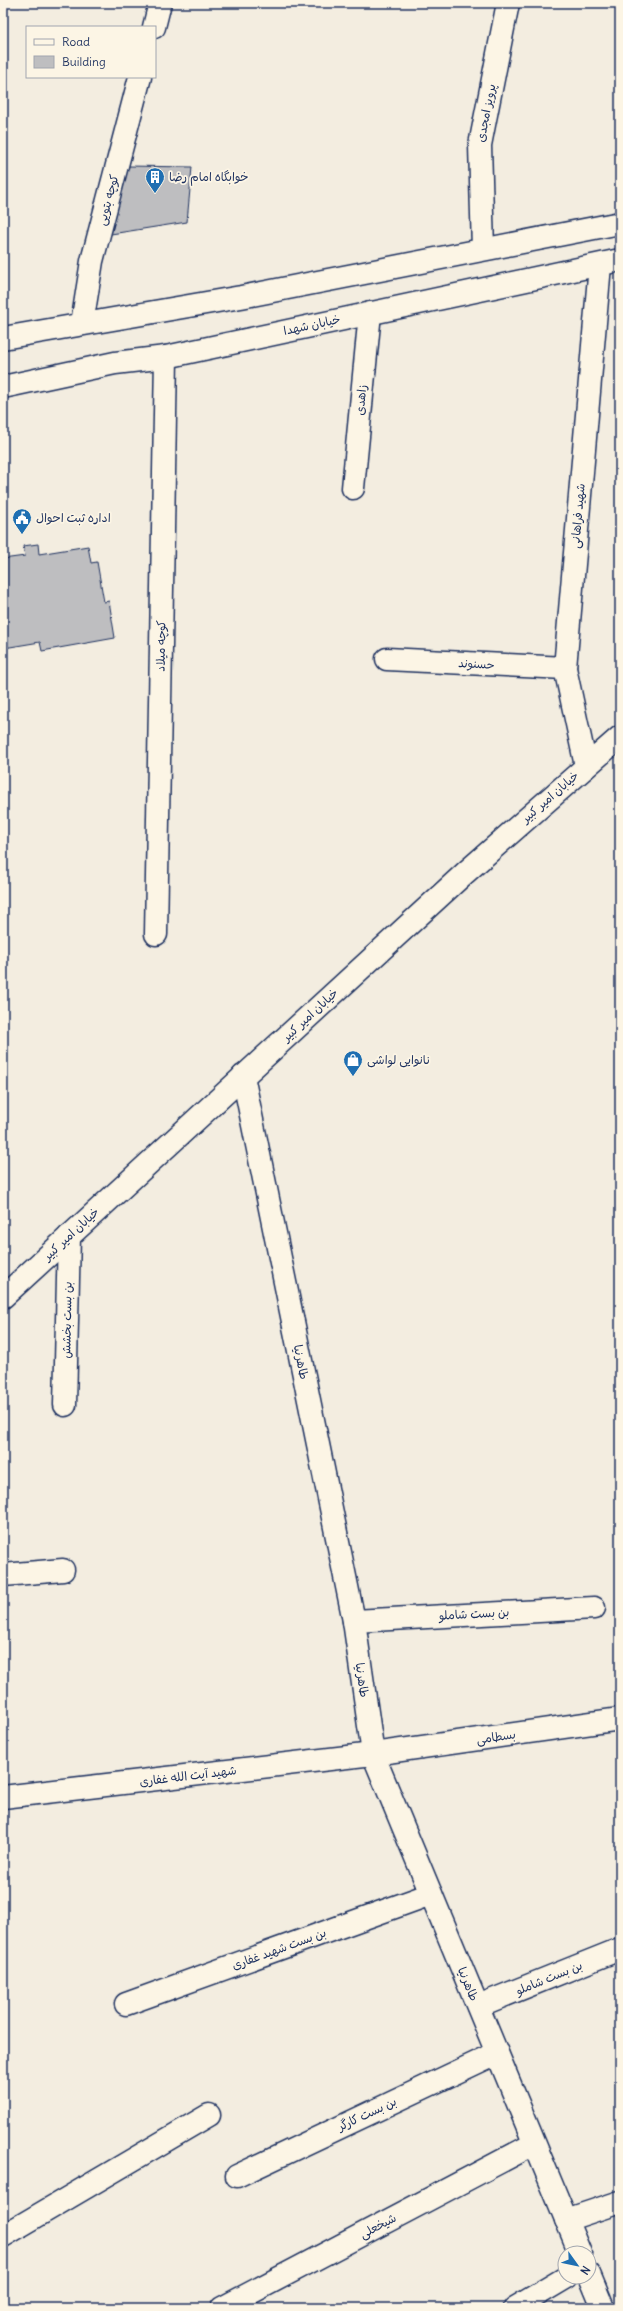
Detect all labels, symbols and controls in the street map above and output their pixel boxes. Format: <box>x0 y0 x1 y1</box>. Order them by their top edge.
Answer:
legend <box>26 26 156 78</box>
text: Road <box>62 34 90 49</box>
text: Building <box>62 54 106 69</box>
street label: پرویز امجدی <box>473 82 499 144</box>
building icon: خوابگاه امام رضا <box>144 166 166 194</box>
place label: خوابگاه امام رضا <box>169 169 249 186</box>
street label: کوچه بتویی <box>93 173 123 227</box>
street label: خیابان شهدا <box>282 311 342 339</box>
street label: زاهدی <box>352 384 369 416</box>
street label: شهید فراهانی <box>567 483 589 549</box>
public building icon: اداره ثبت احوال <box>11 507 33 535</box>
place label: اداره ثبت احوال <box>36 510 111 526</box>
street label: کوچه میلاد <box>153 620 168 672</box>
street label: حسنوند <box>458 655 495 672</box>
street label: خیابان امیر کبیر <box>517 768 582 827</box>
street label: خیابان امیر کبیر <box>278 985 342 1046</box>
shop icon: نانوایی لواشی <box>342 1049 364 1077</box>
place label: نانوایی لواشی <box>367 1052 430 1068</box>
street label: خیابان امیر کبیر <box>39 1204 103 1265</box>
street label: بن بست بخشش <box>58 1281 76 1359</box>
street label: طاهرنیا <box>291 1343 312 1381</box>
street label: بن بست شاملو <box>437 1604 510 1624</box>
street label: طاهرنیا <box>353 1661 372 1698</box>
street label: بسطامی <box>475 1726 517 1748</box>
street label: شهید آیت الله غفاری <box>139 1762 237 1789</box>
street label: بن بست شهید غفاری <box>230 1925 328 1973</box>
street label: بن بست شاملو <box>512 1957 585 1999</box>
street label: طاهرنیا <box>455 1965 482 2003</box>
street label: بن بست کارگر <box>334 2093 399 2135</box>
street label: شیخعلی <box>357 2210 399 2242</box>
north arrow <box>557 2245 597 2285</box>
text: N <box>577 2263 593 2277</box>

